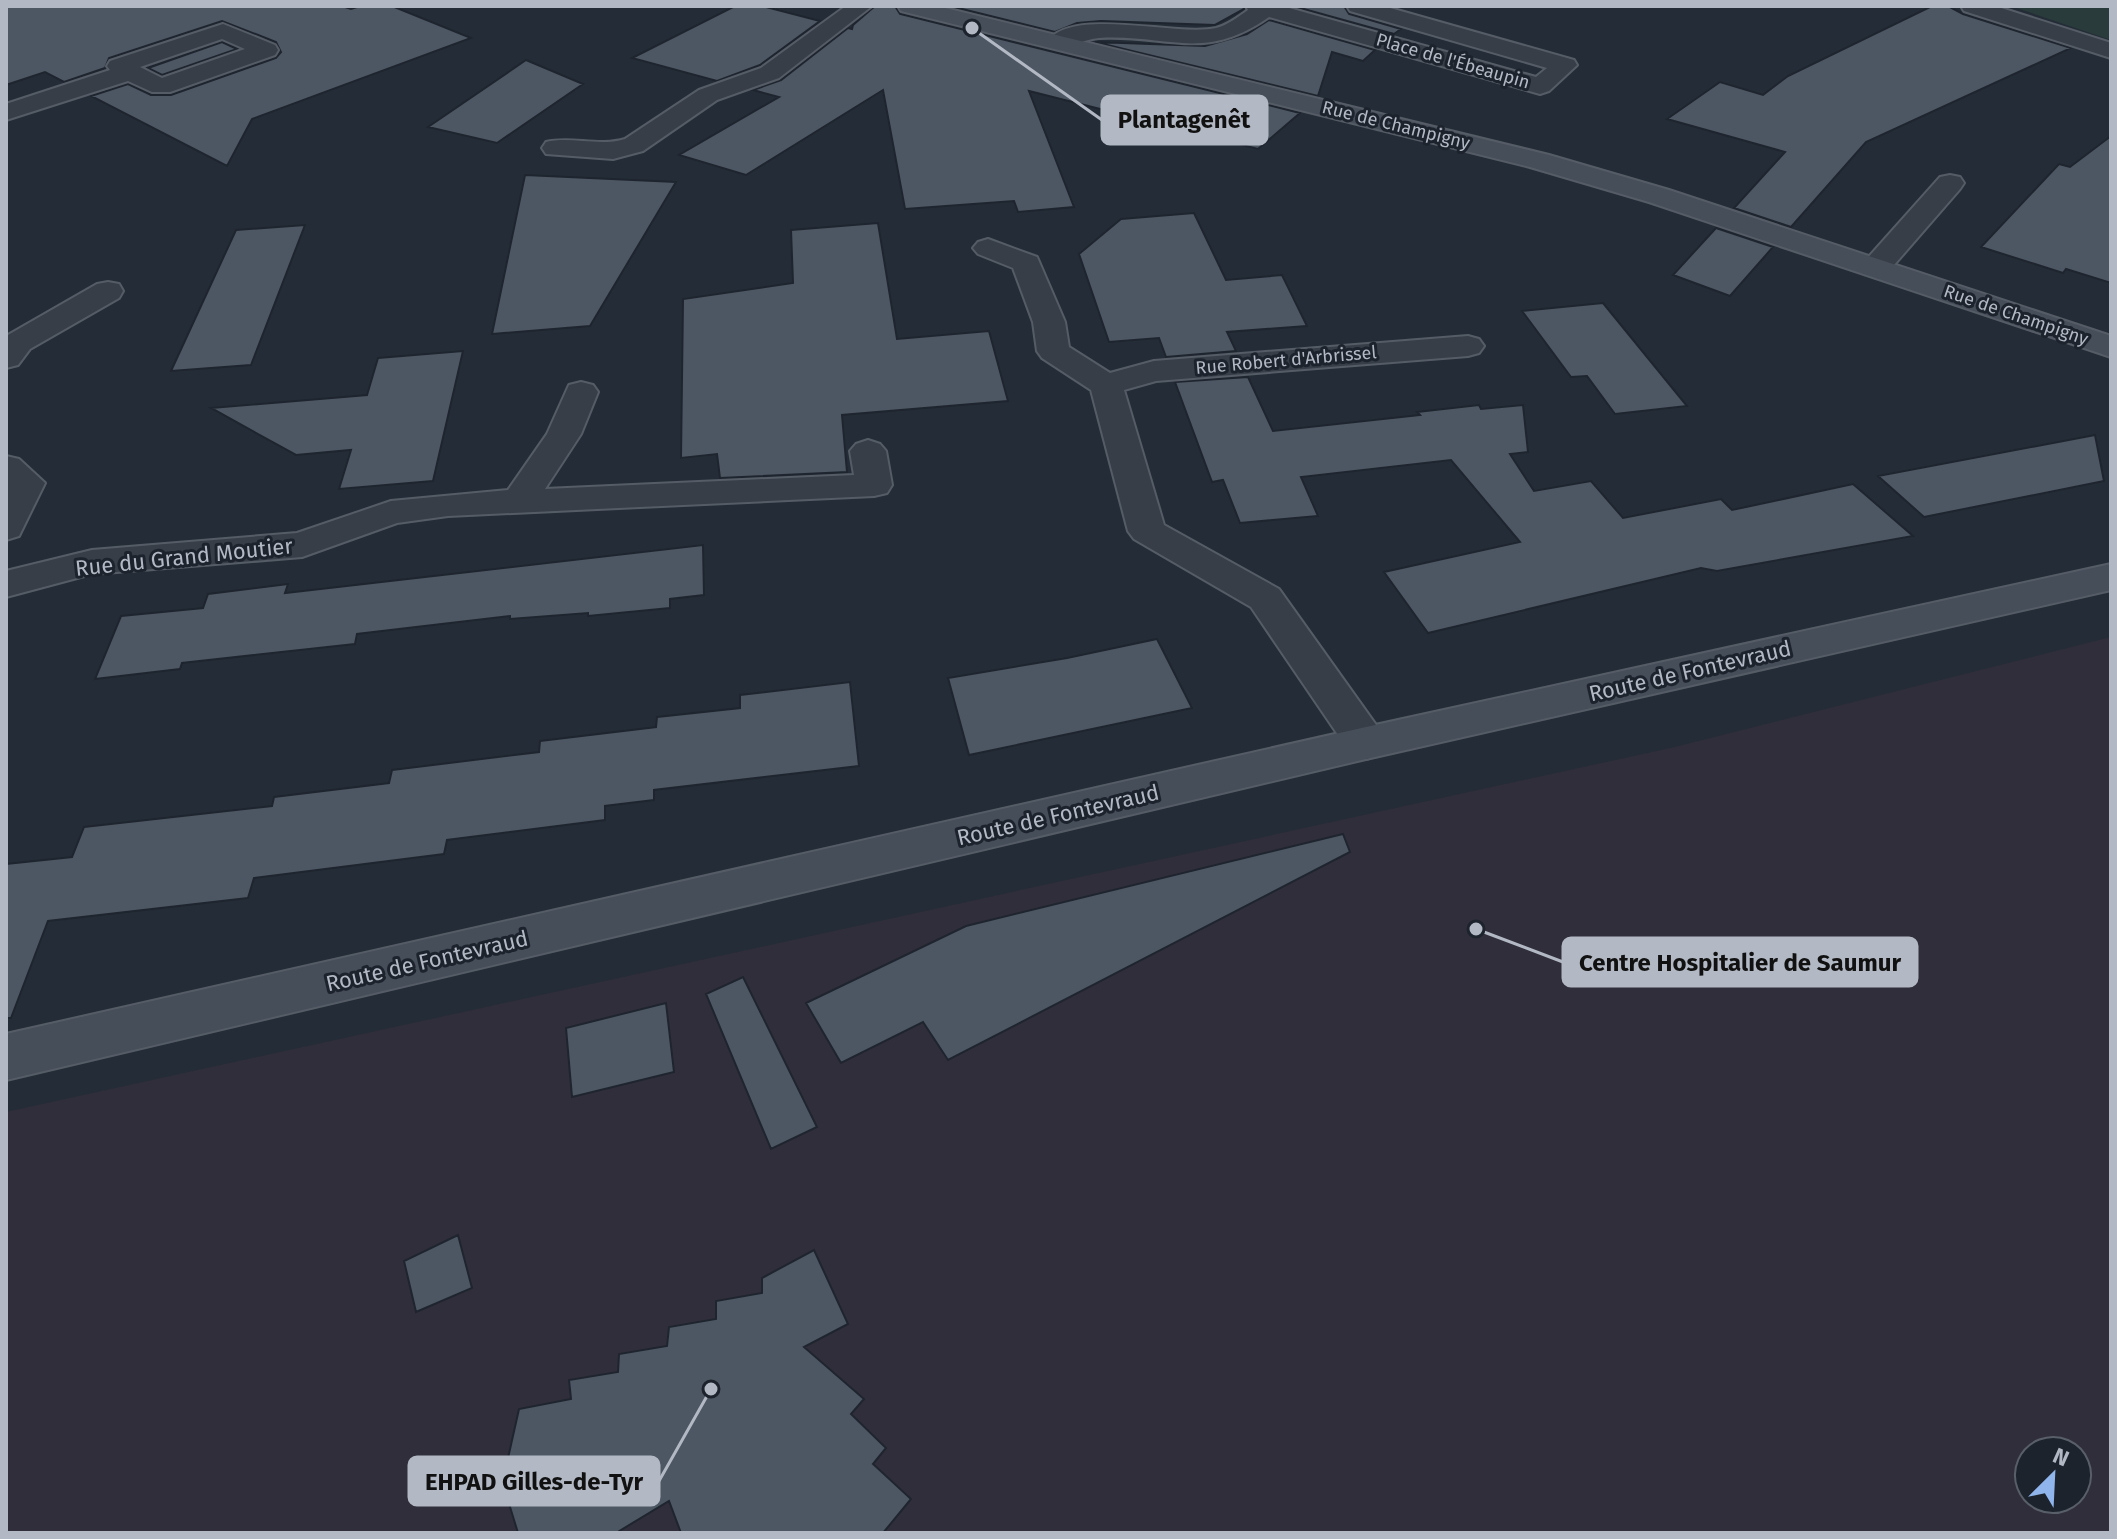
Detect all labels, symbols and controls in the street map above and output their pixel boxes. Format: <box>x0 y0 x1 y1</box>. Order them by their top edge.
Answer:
street label: Place de l'Ébeaupin <box>1374 28 1533 93</box>
callout: Plantagenêt <box>1102 96 1267 144</box>
street label: Rue de Champigny <box>1320 96 1472 154</box>
text: Plantagenêt <box>1118 106 1251 134</box>
street label: Rue de Champigny <box>1941 280 2091 350</box>
street label: Rue Robert d'Arbrissel <box>1195 341 1377 379</box>
street label: Rue du Grand Moutier <box>74 532 295 582</box>
street label: Route de Fontevraud <box>1586 635 1794 707</box>
street label: Route de Fontevraud <box>954 779 1162 851</box>
street label: Route de Fontevraud <box>323 925 531 997</box>
callout: Centre Hospitalier de Saumur <box>1563 938 1917 986</box>
text: Centre Hospitalier de Saumur <box>1579 949 1901 977</box>
north arrow <box>2013 1435 2093 1515</box>
text: N <box>2049 1442 2073 1472</box>
callout: EHPAD Gilles-de-Tyr <box>409 1457 659 1505</box>
text: EHPAD Gilles-de-Tyr <box>425 1468 643 1496</box>

